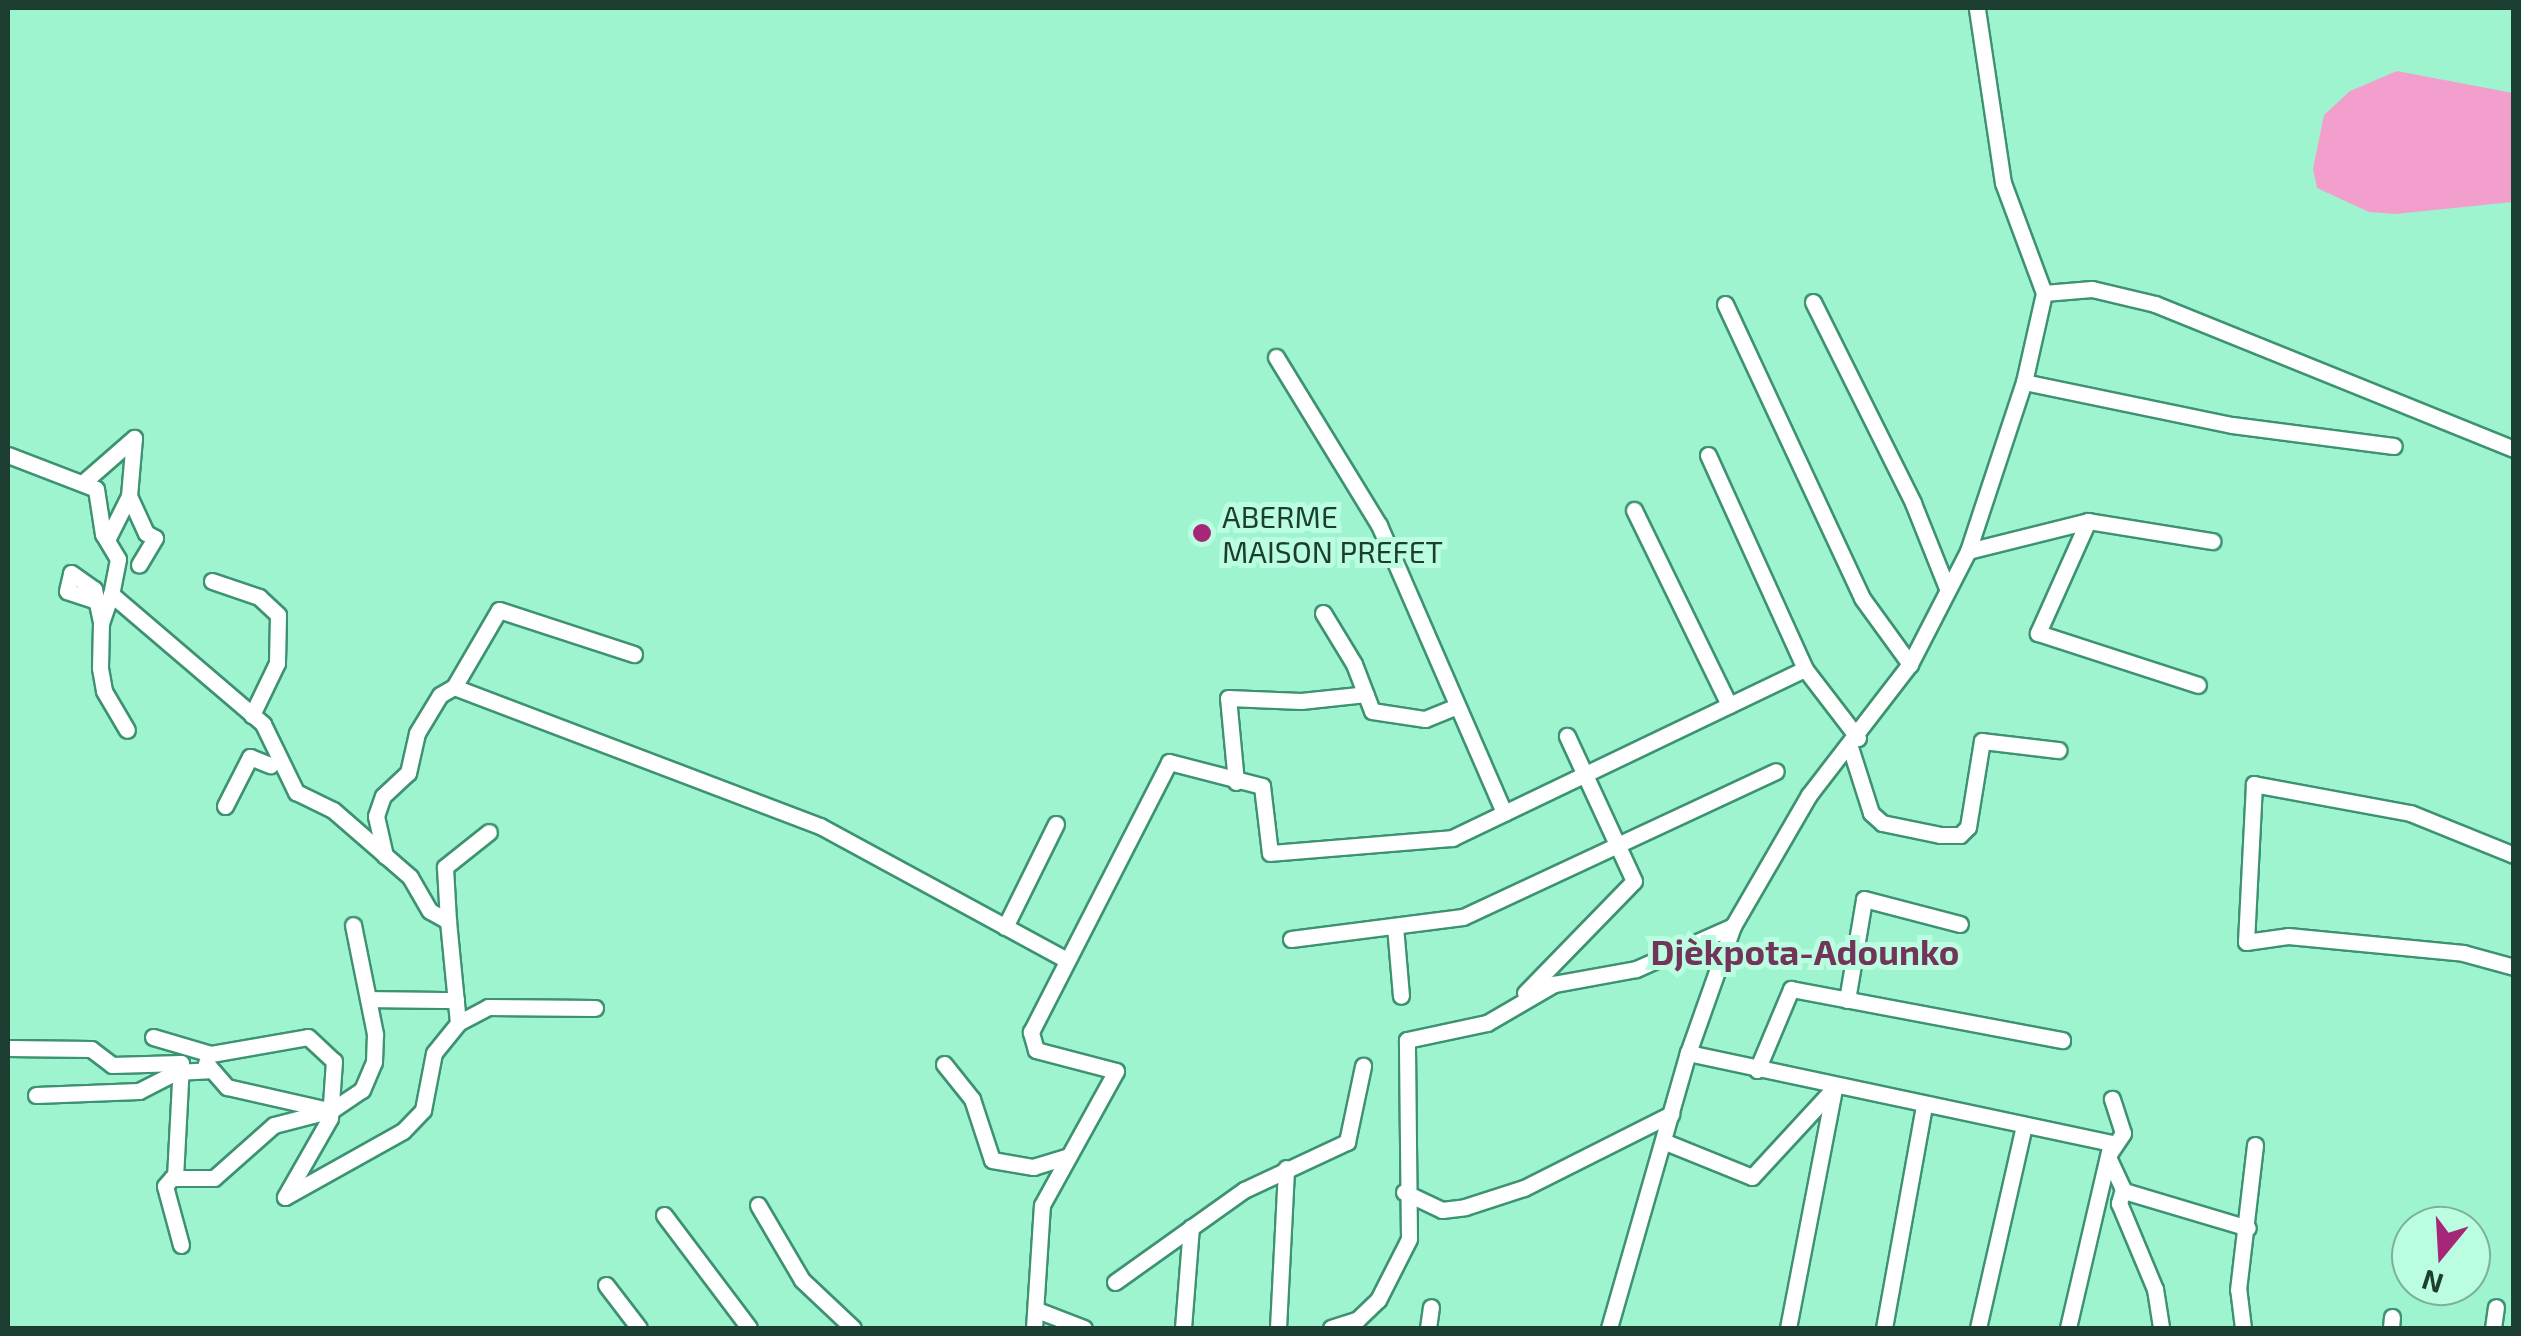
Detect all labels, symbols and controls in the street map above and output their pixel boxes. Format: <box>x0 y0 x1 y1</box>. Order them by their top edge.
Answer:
place label: ABERME MAISON PREFET <box>1222 498 1443 568</box>
marker: ABERME MAISON PREFET <box>1191 522 1213 544</box>
district label: Djèkpota-Adounko <box>1650 930 1960 972</box>
north arrow <box>2391 1206 2491 1306</box>
text: N <box>2417 1263 2447 1302</box>

